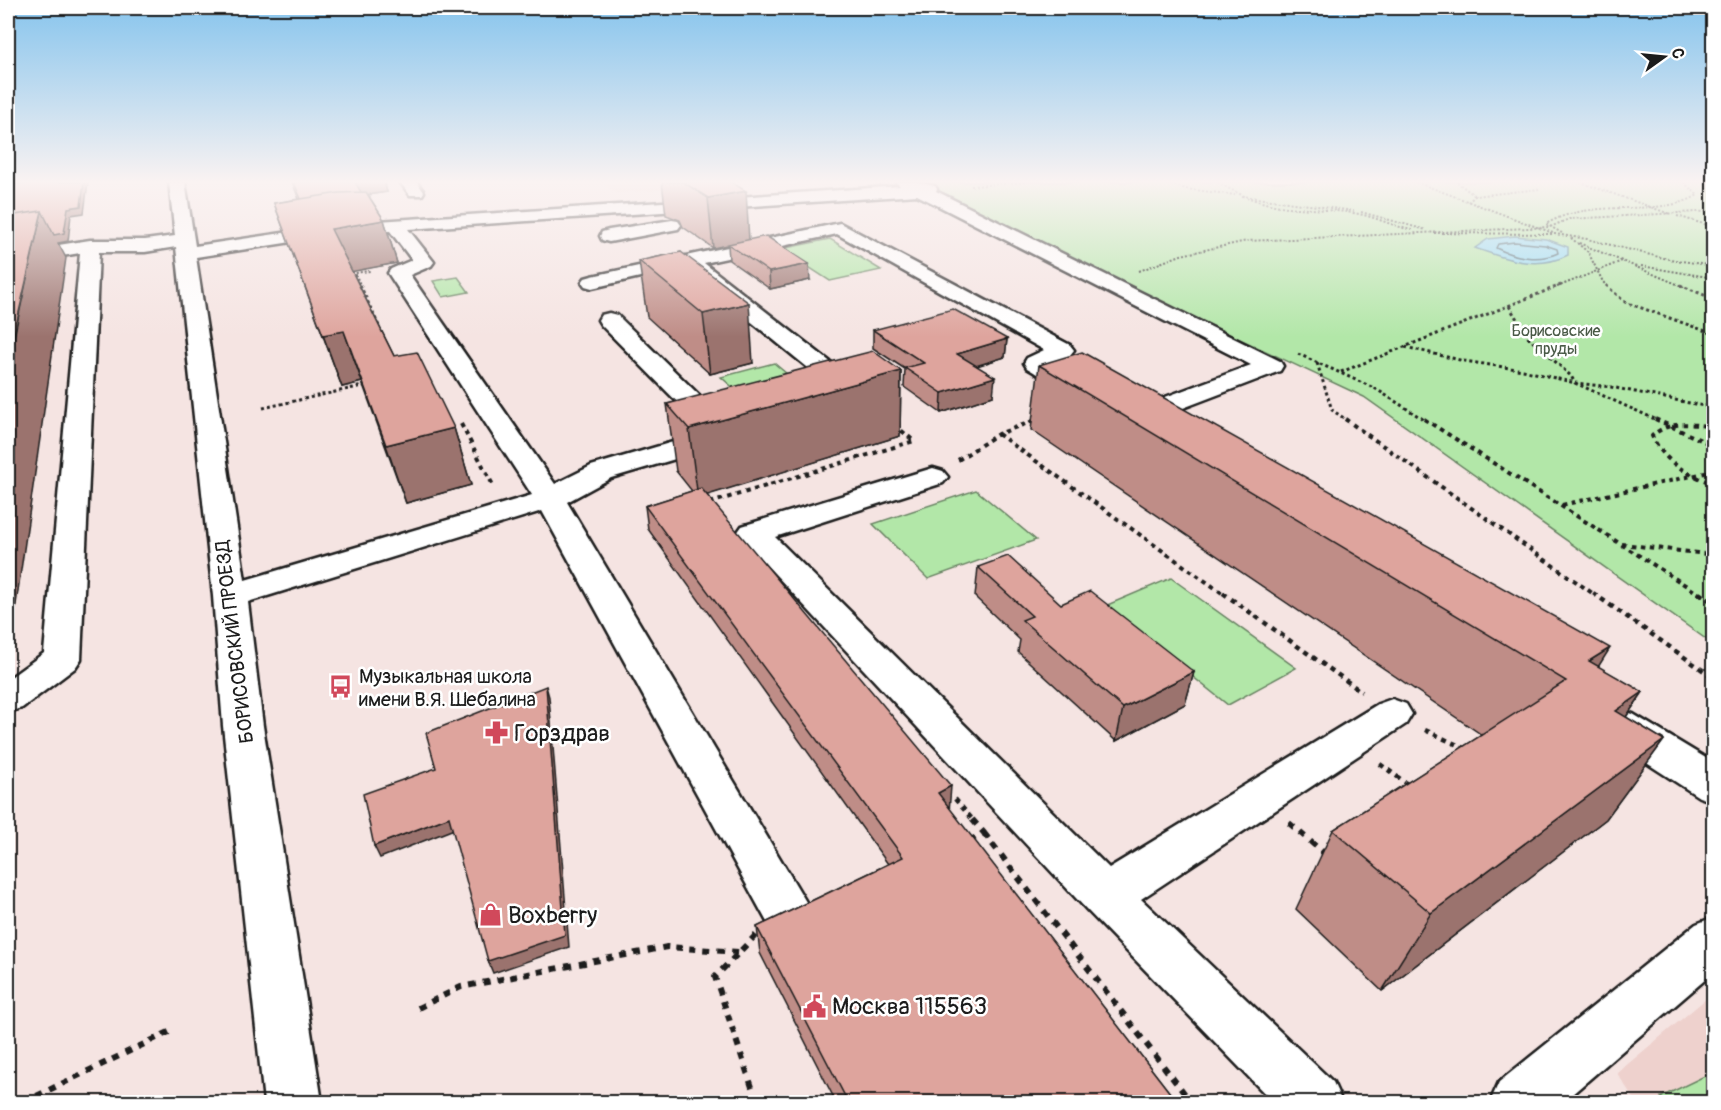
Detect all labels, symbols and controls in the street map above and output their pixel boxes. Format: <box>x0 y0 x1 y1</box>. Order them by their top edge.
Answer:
north arrow <box>1634 27 1694 87</box>
text: С <box>1667 46 1688 61</box>
park label: Борисовские пруды <box>1512 321 1601 359</box>
street label: БОРИСОВСКИЙ ПРОЕЗД <box>210 538 259 745</box>
place label: Музыкальная школа имени В.Я. Шебалина <box>359 664 536 712</box>
bus stop icon: Музыкальная школа имени В.Я. Шебалина <box>328 674 354 700</box>
place label: Горздрав <box>514 719 610 748</box>
pharmacy icon: Горздрав <box>483 720 509 746</box>
place label: Boxberry <box>508 901 597 930</box>
shop icon: Boxberry <box>477 902 503 928</box>
place label: Москва 115563 <box>832 992 987 1021</box>
public building icon: Москва 115563 <box>801 993 827 1019</box>

